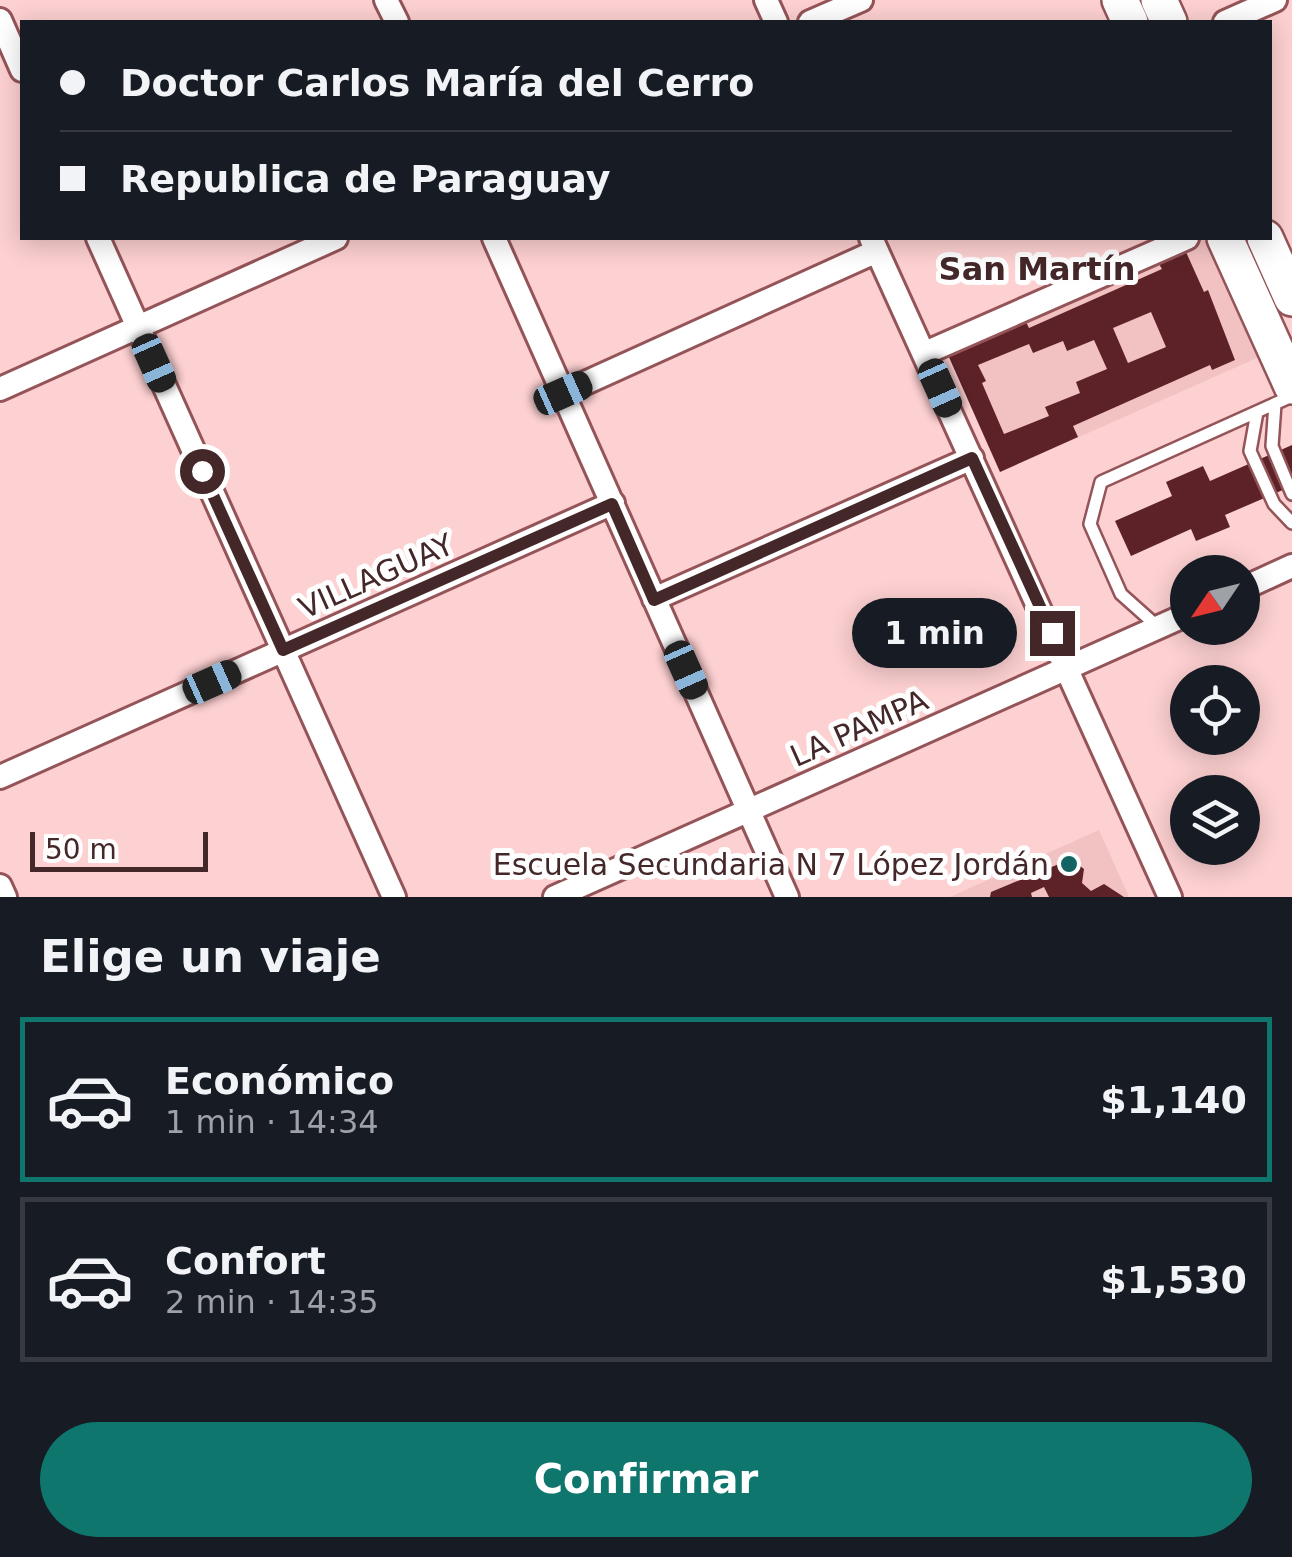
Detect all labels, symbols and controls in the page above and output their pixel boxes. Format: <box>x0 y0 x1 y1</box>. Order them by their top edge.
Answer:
text: Doctor Carlos María del Cerro <box>120 61 754 105</box>
text: Republica de Paraguay <box>120 157 611 201</box>
district label: San Martín <box>939 250 1135 288</box>
car <box>128 329 180 397</box>
car <box>914 354 966 422</box>
car <box>529 367 597 419</box>
route start <box>180 449 225 494</box>
street label: VILLAGUAY <box>293 526 459 626</box>
north arrow <box>1170 555 1260 645</box>
map controls <box>1170 555 1260 865</box>
callout: 1 min <box>852 598 1017 668</box>
route end <box>1030 611 1075 656</box>
text: 1 min <box>884 614 985 652</box>
car <box>660 636 712 704</box>
car <box>178 656 246 708</box>
button: locate <box>1170 665 1260 755</box>
street label: LA PAMPA <box>785 682 934 774</box>
button: layers <box>1170 775 1260 865</box>
scale bar <box>30 827 208 871</box>
text: 50 m <box>45 833 117 866</box>
place label: Escuela Secundaria N 7 López Jordán <box>493 847 1049 882</box>
marker: Escuela Secundaria N 7 López Jordán <box>1058 853 1080 875</box>
text: Elige un viaje <box>40 930 381 983</box>
icon: car <box>45 1055 135 1145</box>
text: Económico <box>165 1059 394 1103</box>
text: $1,140 <box>1100 1078 1247 1122</box>
text: 1 min · 14:34 <box>165 1103 379 1141</box>
icon: car <box>45 1235 135 1325</box>
text: Confort <box>165 1239 326 1283</box>
text: $1,530 <box>1100 1258 1247 1302</box>
text: 2 min · 14:35 <box>165 1283 379 1321</box>
button: Confirmar <box>40 1422 1252 1537</box>

